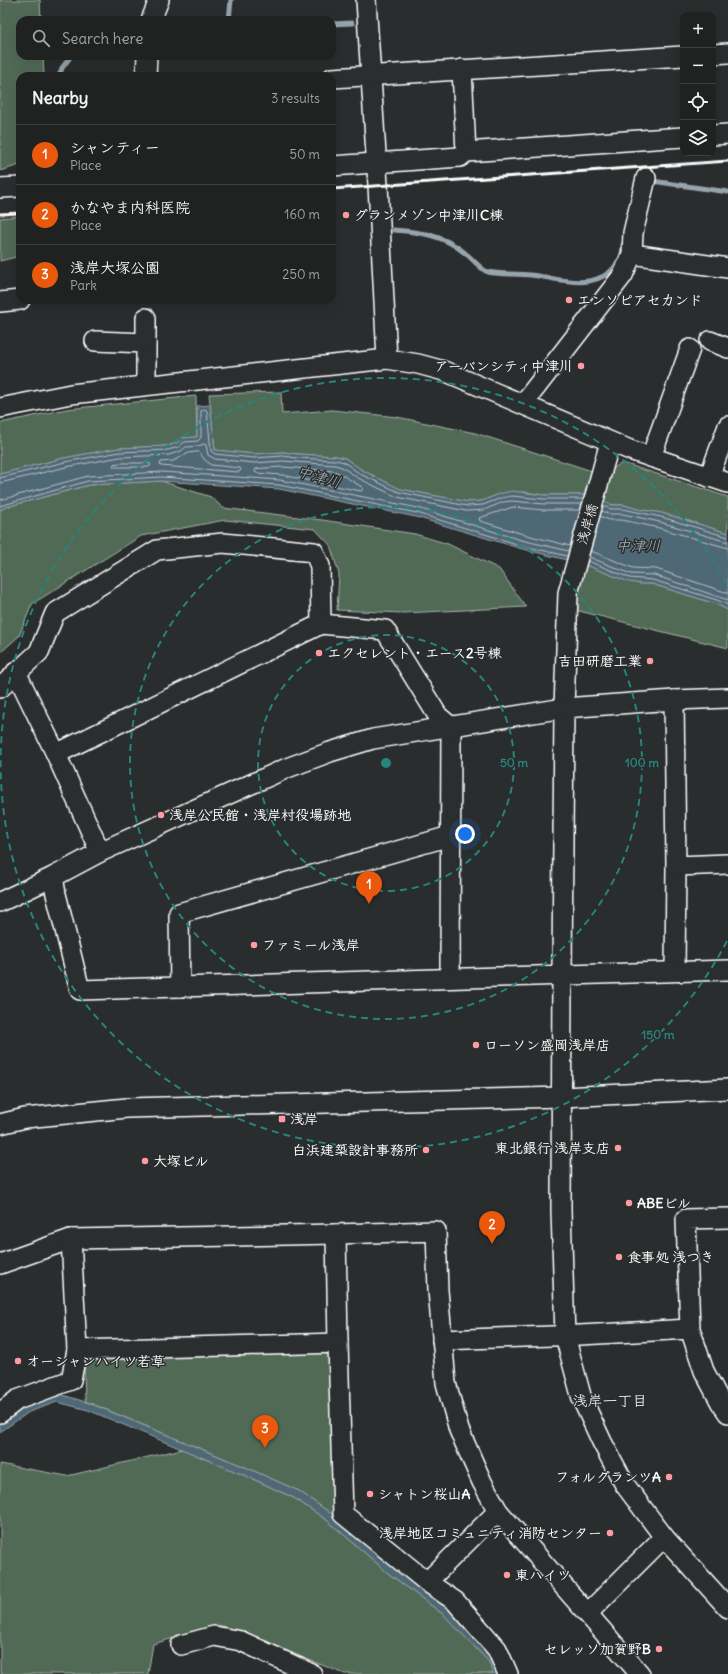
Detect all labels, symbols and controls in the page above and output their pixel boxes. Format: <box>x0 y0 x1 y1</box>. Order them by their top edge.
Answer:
map controls <box>680 12 716 156</box>
button: + <box>680 12 716 48</box>
search box <box>16 16 336 60</box>
icon: search <box>30 27 52 49</box>
text: Search here <box>62 29 143 48</box>
button: − <box>680 48 716 84</box>
button: locate <box>680 84 716 120</box>
text: Nearby <box>32 87 88 109</box>
text: 3 results <box>271 90 320 107</box>
button: layers <box>680 120 716 156</box>
text: シャンティー <box>70 138 160 157</box>
text: 1 <box>42 146 48 163</box>
text: 50 m <box>289 146 320 163</box>
text: Place <box>70 157 101 174</box>
text: かなやま内科医院 <box>70 198 190 217</box>
text: 2 <box>41 206 49 223</box>
text: 160 m <box>284 206 320 223</box>
place label: グランメゾン中津川C棟 <box>354 206 504 224</box>
marker: グランメゾン中津川C棟 <box>341 210 351 220</box>
text: Place <box>70 217 101 234</box>
text: 浅岸大塚公園 <box>70 258 160 277</box>
text: 3 <box>41 266 49 283</box>
text: 250 m <box>282 266 320 283</box>
text: Park <box>70 277 97 294</box>
place label: エンソピアセカンド <box>577 291 703 309</box>
marker: エンソピアセカンド <box>564 295 574 305</box>
place label: アーバンシティ中津川 <box>434 357 573 375</box>
marker: アーバンシティ中津川 <box>576 361 586 371</box>
water label: 中津川 <box>295 461 343 492</box>
street label: 浅岸橋 <box>573 501 601 547</box>
water label: 中津川 <box>615 536 661 555</box>
place label: エクセレント・エース2号棟 <box>327 644 503 662</box>
marker: エクセレント・エース2号棟 <box>314 648 324 658</box>
place label: 吉田研磨工業 <box>558 652 642 670</box>
marker: 吉田研磨工業 <box>645 656 655 666</box>
text: 50 m <box>500 755 529 770</box>
text: 100 m <box>625 755 659 770</box>
centre of rings <box>379 756 393 770</box>
place label: 浅岸公民館・浅岸村役場跡地 <box>169 806 351 824</box>
marker: 浅岸公民館・浅岸村役場跡地 <box>156 810 166 820</box>
your location <box>455 824 475 844</box>
pin: 1 <box>356 871 382 904</box>
place label: ファミール浅岸 <box>262 936 359 954</box>
marker: ファミール浅岸 <box>249 940 259 950</box>
text: 150 m <box>642 1027 675 1042</box>
place label: ローソン盛岡浅岸店 <box>484 1036 610 1054</box>
marker: ローソン盛岡浅岸店 <box>471 1040 481 1050</box>
place label: 浅岸 <box>290 1110 318 1128</box>
marker: 浅岸 <box>277 1114 287 1124</box>
place label: 東北銀行 浅岸支店 <box>495 1139 610 1157</box>
place label: 白浜建築設計事務所 <box>292 1141 418 1159</box>
marker: 東北銀行 浅岸支店 <box>613 1143 623 1153</box>
marker: 白浜建築設計事務所 <box>421 1145 431 1155</box>
place label: 大塚ビル <box>153 1152 209 1170</box>
marker: 大塚ビル <box>140 1156 150 1166</box>
place label: ABEビル <box>637 1194 691 1212</box>
marker: ABEビル <box>624 1198 634 1208</box>
pin: 2 <box>479 1211 505 1244</box>
place label: 食事処 浅つき <box>627 1248 714 1266</box>
marker: 食事処 浅つき <box>614 1252 624 1262</box>
place label: オーシャンハイツ若草 <box>26 1352 165 1370</box>
marker: オーシャンハイツ若草 <box>13 1356 23 1366</box>
district label: 浅岸一丁目 <box>572 1391 648 1410</box>
pin: 3 <box>252 1415 278 1448</box>
place label: フォルグランツA <box>555 1468 661 1486</box>
marker: フォルグランツA <box>664 1472 674 1482</box>
place label: シャトン桜山A <box>378 1485 470 1503</box>
marker: シャトン桜山A <box>365 1489 375 1499</box>
place label: 浅岸地区コミュニティ消防センター <box>379 1524 602 1542</box>
marker: 浅岸地区コミュニティ消防センター <box>605 1528 615 1538</box>
place label: 東ハイツ <box>515 1566 571 1584</box>
marker: 東ハイツ <box>502 1570 512 1580</box>
place label: セレッソ加賀野B <box>544 1640 651 1658</box>
marker: セレッソ加賀野B <box>654 1644 664 1654</box>

